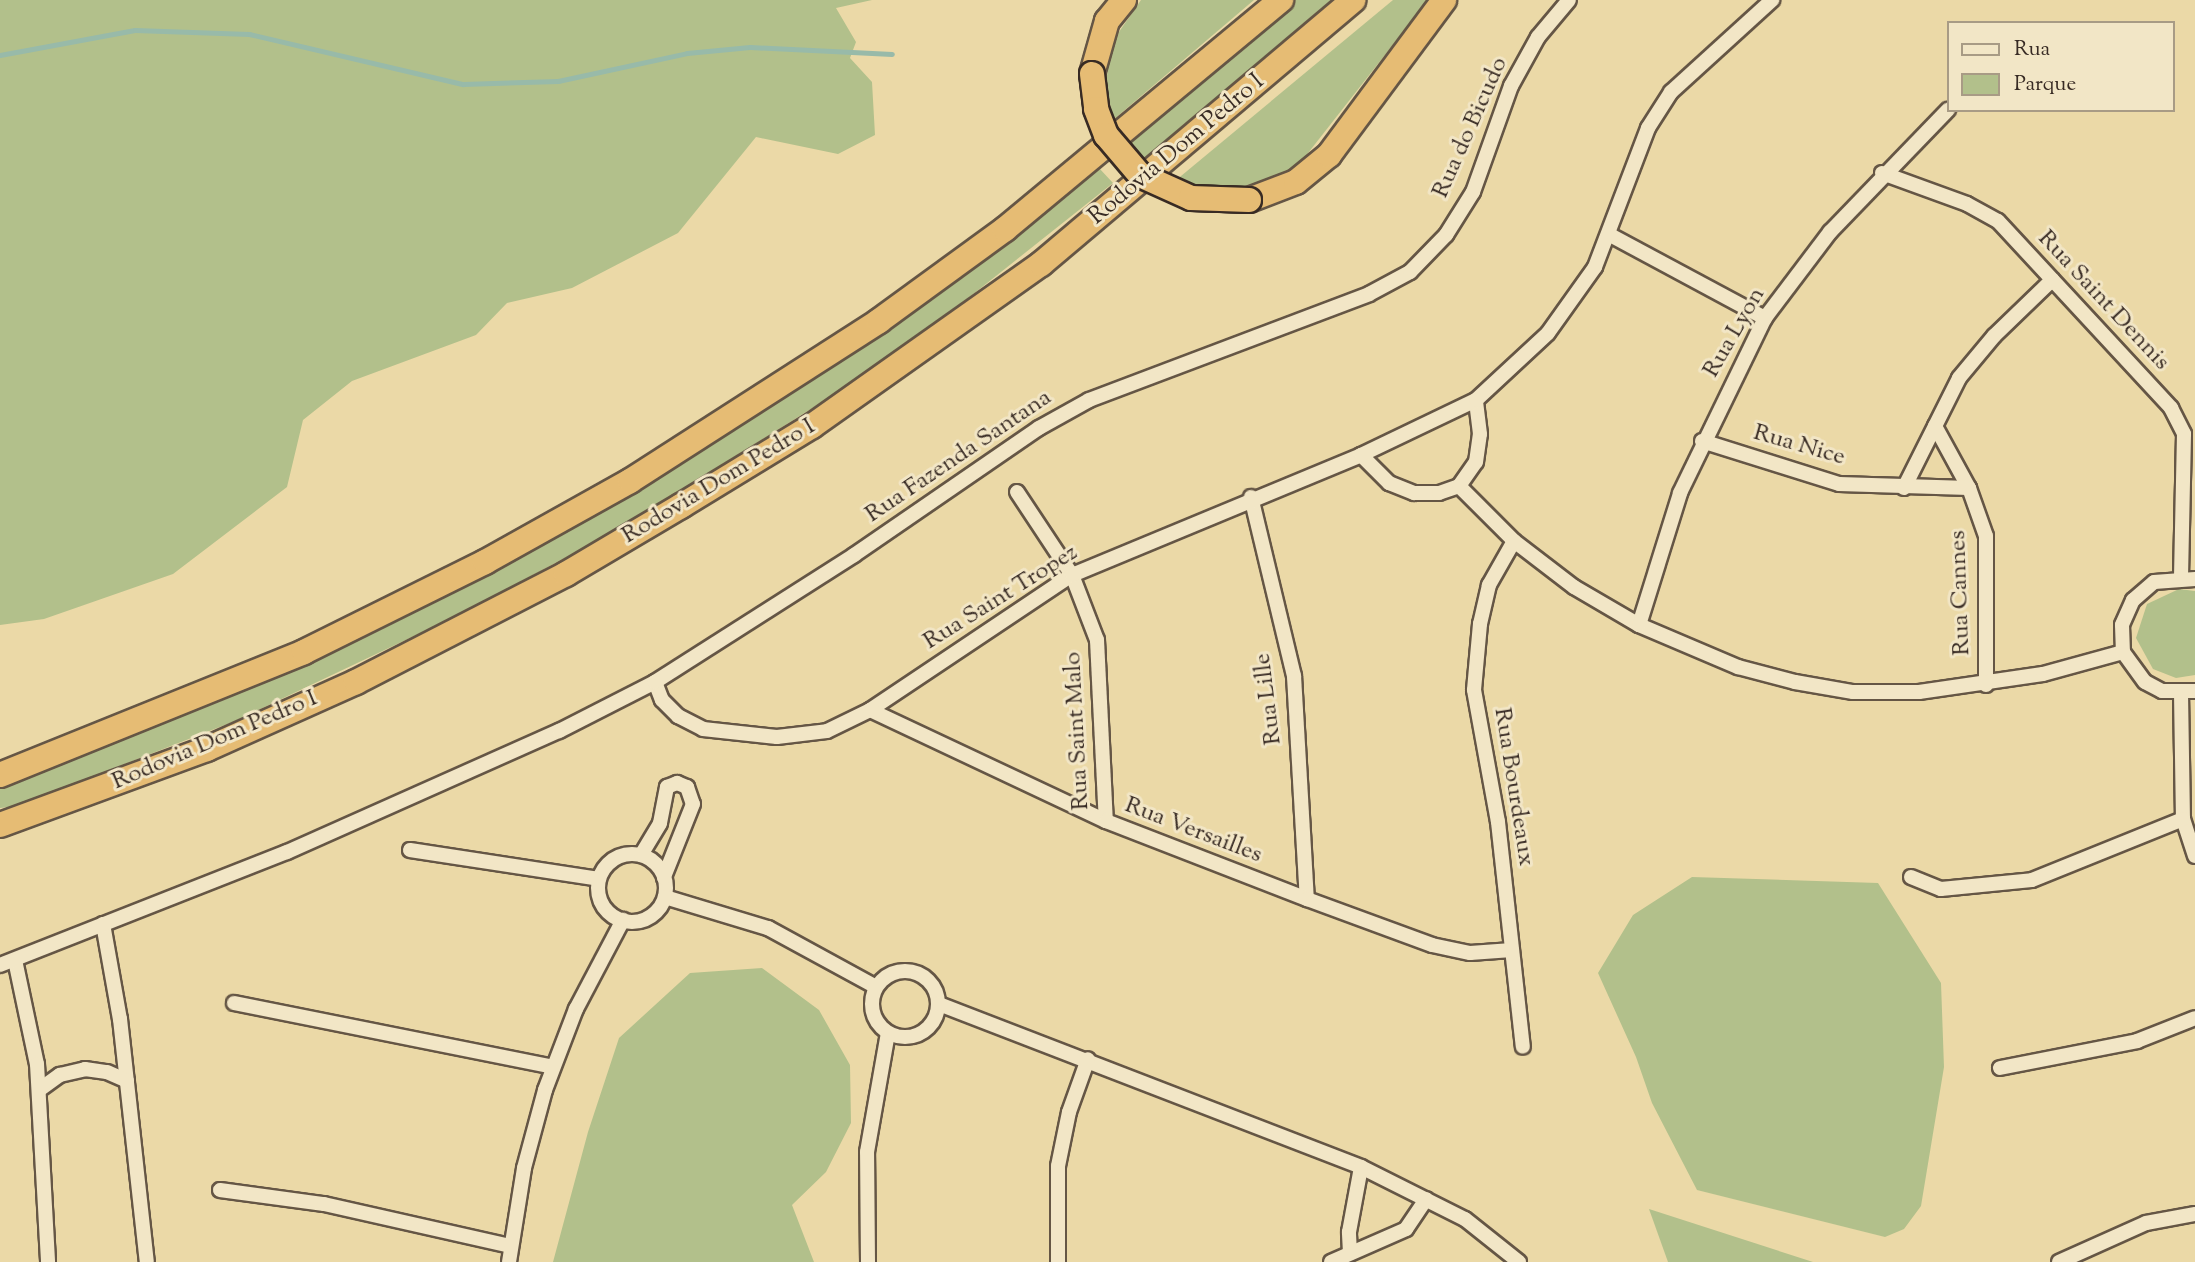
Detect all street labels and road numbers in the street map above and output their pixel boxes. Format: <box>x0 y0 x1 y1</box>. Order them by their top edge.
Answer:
street label: Rua do Bicudo <box>1427 53 1515 203</box>
street label: Rodovia Dom Pedro I <box>1083 68 1271 232</box>
street label: Rua Saint Dennis <box>2031 225 2175 377</box>
street label: Rua Lyon <box>1698 283 1772 383</box>
street label: Rua Fazenda Santana <box>860 384 1058 530</box>
street label: Rodovia Dom Pedro I <box>617 413 821 551</box>
street label: Rua Nice <box>1750 419 1848 473</box>
street label: Rua Cannes <box>1944 530 1978 656</box>
street label: Rua Saint Tropez <box>919 539 1083 657</box>
street label: Rua Saint Malo <box>1059 651 1097 811</box>
street label: Rua Lille <box>1249 652 1289 746</box>
street label: Rodovia Dom Pedro I <box>108 685 322 797</box>
street label: Rua Bourdeaux <box>1486 706 1540 868</box>
street label: Rua Versailles <box>1120 792 1266 870</box>

